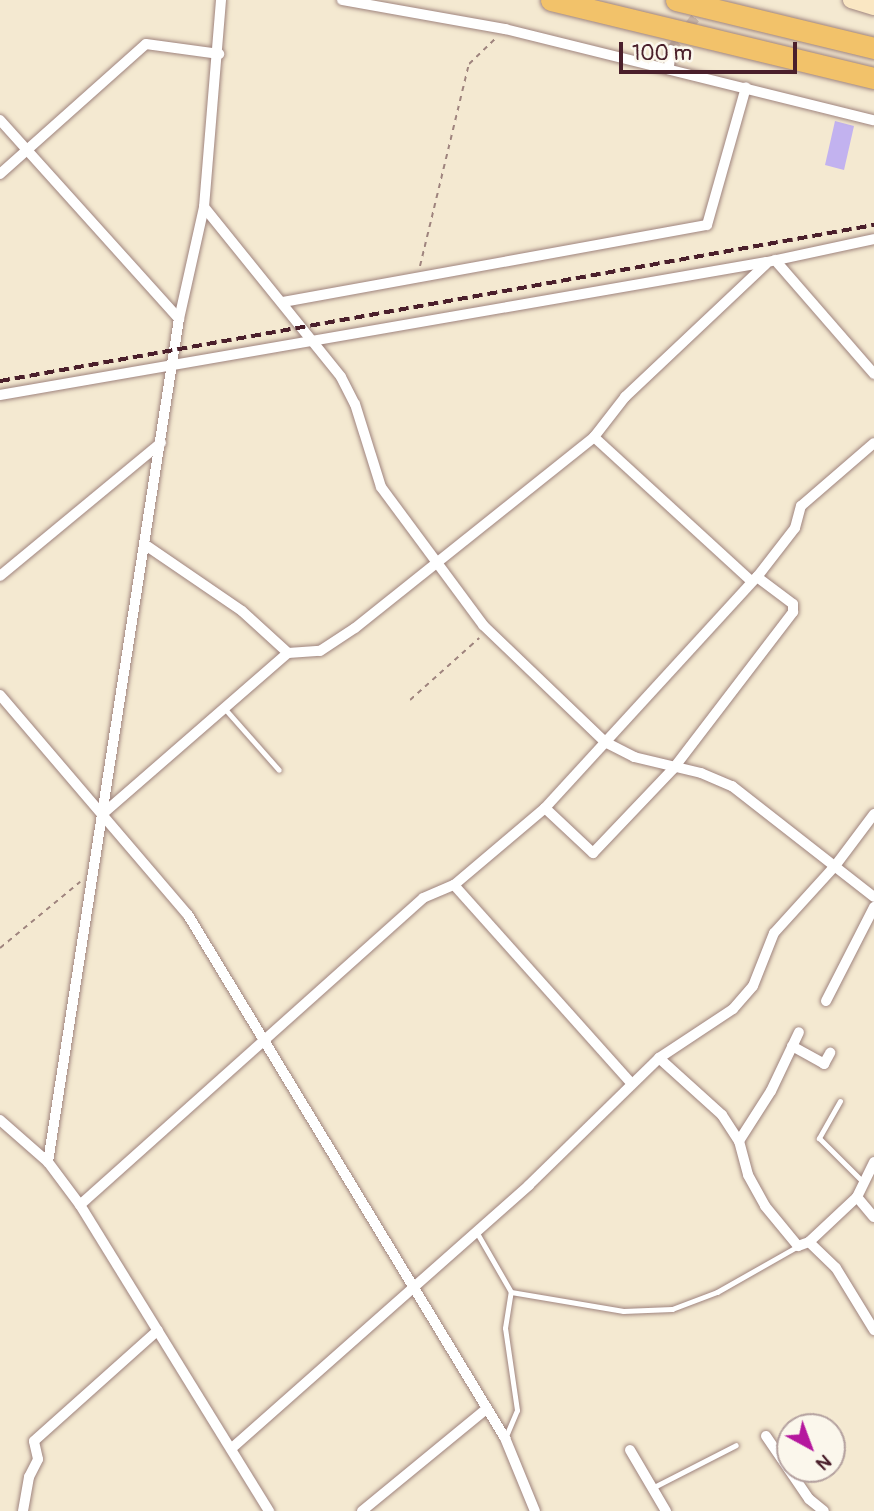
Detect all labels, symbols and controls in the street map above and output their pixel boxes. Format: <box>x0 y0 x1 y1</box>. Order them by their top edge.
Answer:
scale bar <box>622 28 800 72</box>
text: 100 m <box>632 40 692 67</box>
north arrow <box>776 1413 846 1483</box>
text: N <box>811 1449 836 1476</box>

